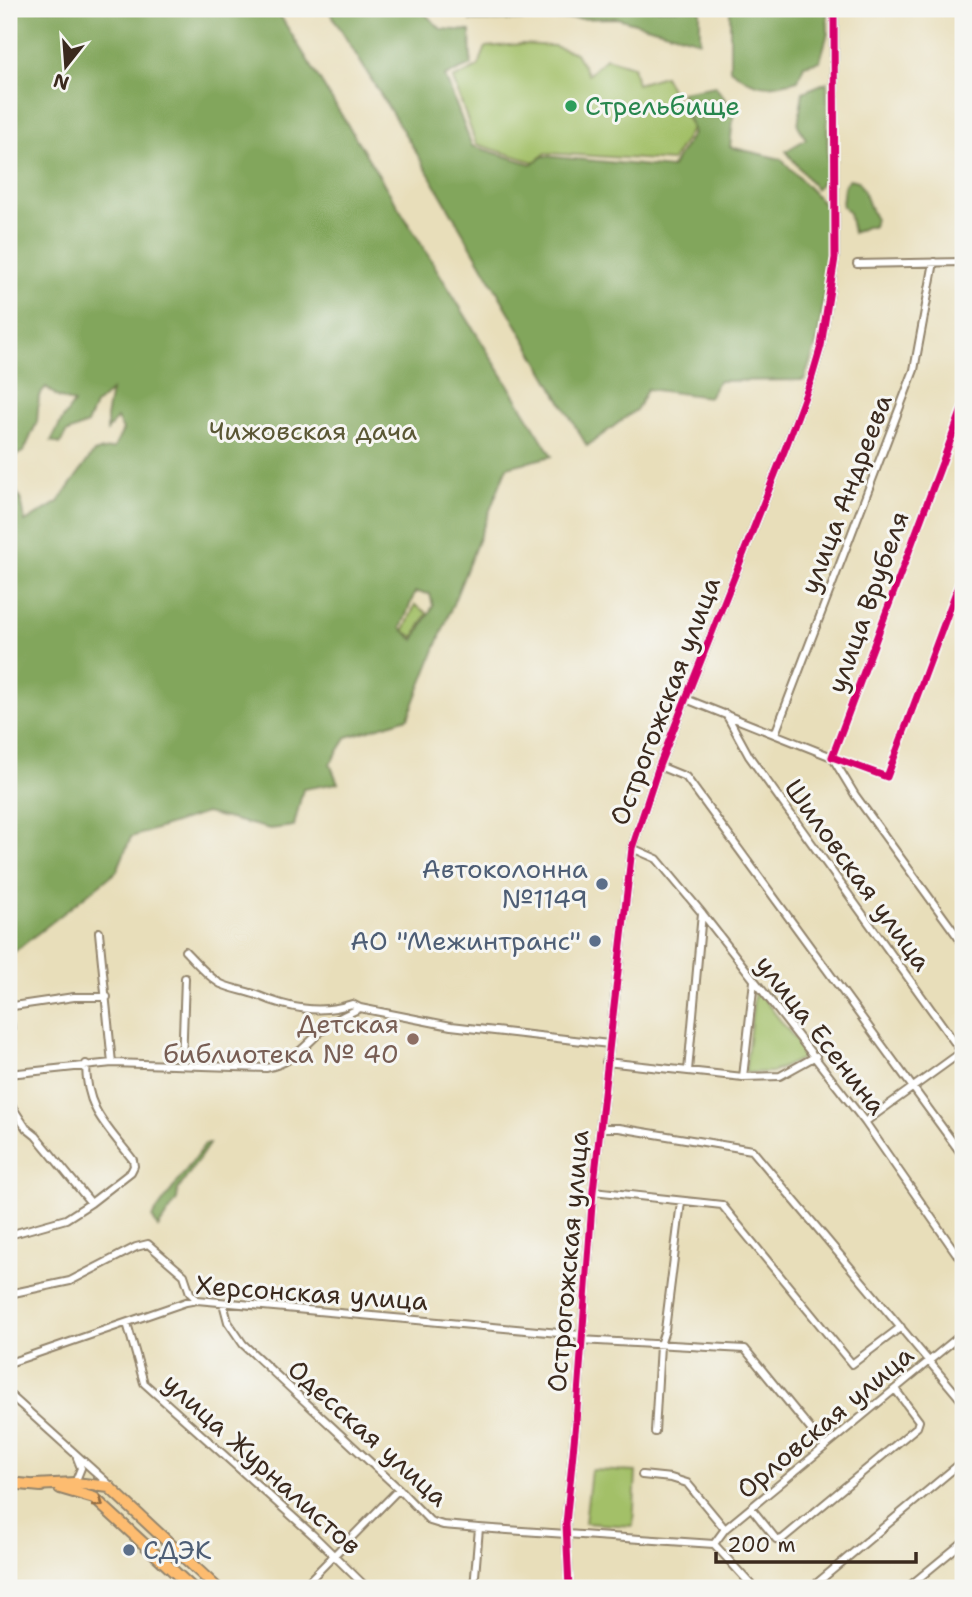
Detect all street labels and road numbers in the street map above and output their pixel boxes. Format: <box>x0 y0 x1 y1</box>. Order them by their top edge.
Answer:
street label: улица Андреева <box>791 389 900 599</box>
street label: улица Врубеля <box>818 506 917 698</box>
street label: Острогожская улица <box>601 572 728 830</box>
street label: Шиловская улица <box>777 772 940 978</box>
street label: улица Есенина <box>748 948 895 1122</box>
street label: Острогожская улица <box>539 1128 596 1394</box>
street label: Херсонская улица <box>195 1267 429 1318</box>
street label: Орловская улица <box>729 1337 921 1506</box>
street label: Одесская улица <box>281 1351 456 1514</box>
street label: улица Журналистов <box>156 1365 369 1562</box>

